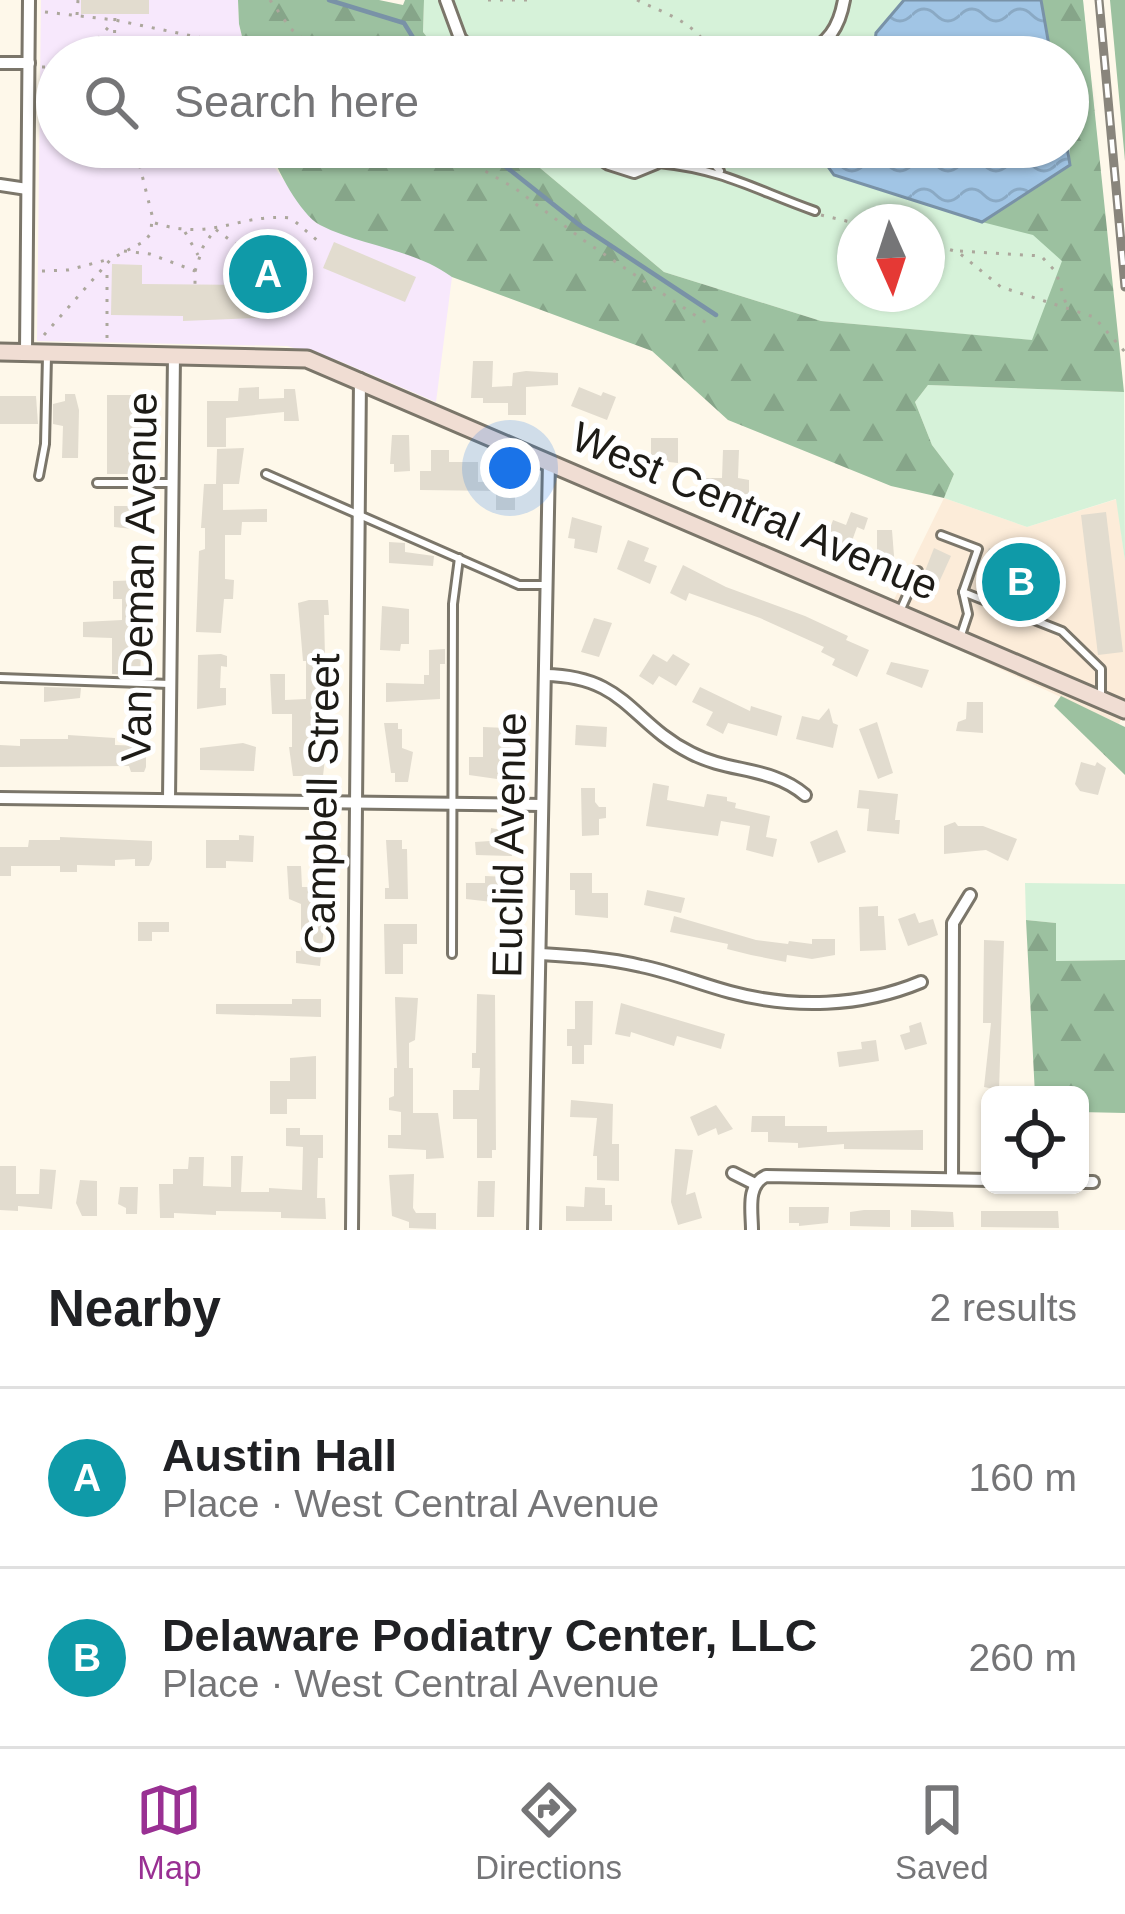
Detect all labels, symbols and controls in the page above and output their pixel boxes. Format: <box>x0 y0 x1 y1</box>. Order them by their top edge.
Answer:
search box <box>36 36 1089 168</box>
icon: search <box>78 69 144 135</box>
text: Search here <box>174 76 419 127</box>
north arrow <box>837 204 945 312</box>
pin: A <box>229 229 307 319</box>
street label: Van Deman Avenue <box>112 392 166 762</box>
street label: West Central Avenue <box>565 413 945 609</box>
your location <box>480 438 540 498</box>
pin: B <box>982 537 1060 627</box>
street label: Campbell Street <box>296 653 348 955</box>
street label: Euclid Avenue <box>483 712 535 978</box>
map controls <box>981 1086 1089 1194</box>
button: locate <box>981 1086 1089 1194</box>
text: Nearby <box>48 1280 221 1337</box>
text: 2 results <box>930 1286 1077 1329</box>
text: Austin Hall <box>162 1430 397 1481</box>
text: A <box>73 1456 101 1499</box>
text: 160 m <box>969 1456 1077 1499</box>
text: Place · West Central Avenue <box>162 1482 659 1525</box>
text: Delaware Podiatry Center, LLC <box>162 1610 817 1661</box>
text: B <box>73 1636 101 1679</box>
text: 260 m <box>969 1636 1077 1679</box>
text: Place · West Central Avenue <box>162 1662 659 1705</box>
tab: Map <box>136 1777 202 1887</box>
tab: Directions <box>475 1777 622 1887</box>
tab: Saved <box>895 1777 989 1887</box>

